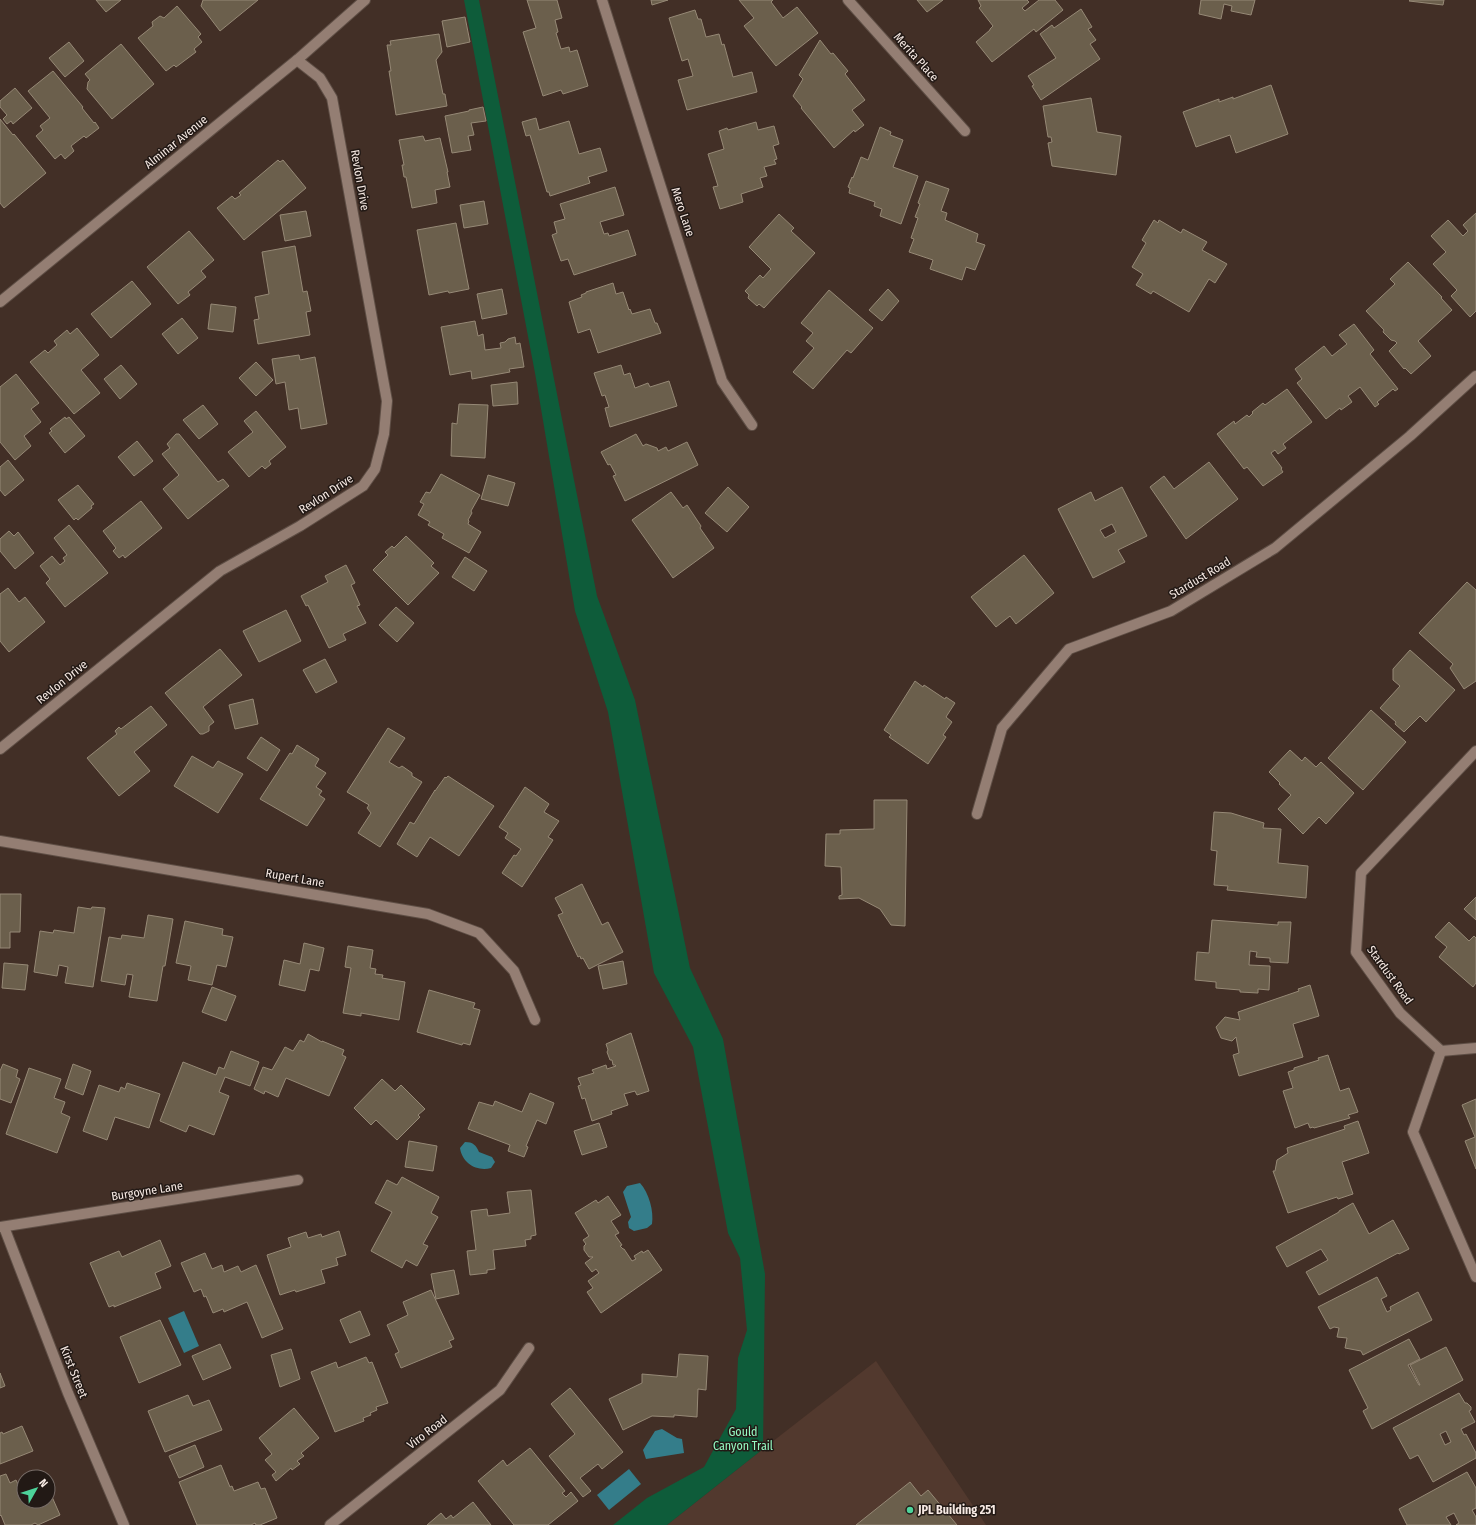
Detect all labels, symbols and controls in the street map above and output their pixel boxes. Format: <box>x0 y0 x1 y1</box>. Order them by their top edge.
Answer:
street label: Merita Place <box>891 30 941 84</box>
street label: Alminar Avenue <box>142 112 210 172</box>
street label: Revlon Drive <box>348 148 372 212</box>
street label: Mero Lane <box>668 186 698 238</box>
street label: Revlon Drive <box>296 471 356 517</box>
street label: Stardust Road <box>1167 554 1233 602</box>
street label: Revlon Drive <box>34 657 90 707</box>
street label: Rupert Lane <box>265 866 326 890</box>
street label: Stardust Road <box>1364 943 1416 1007</box>
street label: Burgoyne Lane <box>110 1178 184 1204</box>
street label: Kirst Street <box>57 1344 91 1400</box>
street label: Viro Road <box>404 1412 450 1452</box>
park label: Gould Canyon Trail <box>713 1425 773 1453</box>
north arrow <box>16 1469 56 1509</box>
text: N <box>36 1476 51 1490</box>
place label: JPL Building 251 <box>917 1503 996 1517</box>
marker: JPL Building 251 <box>905 1505 915 1515</box>

